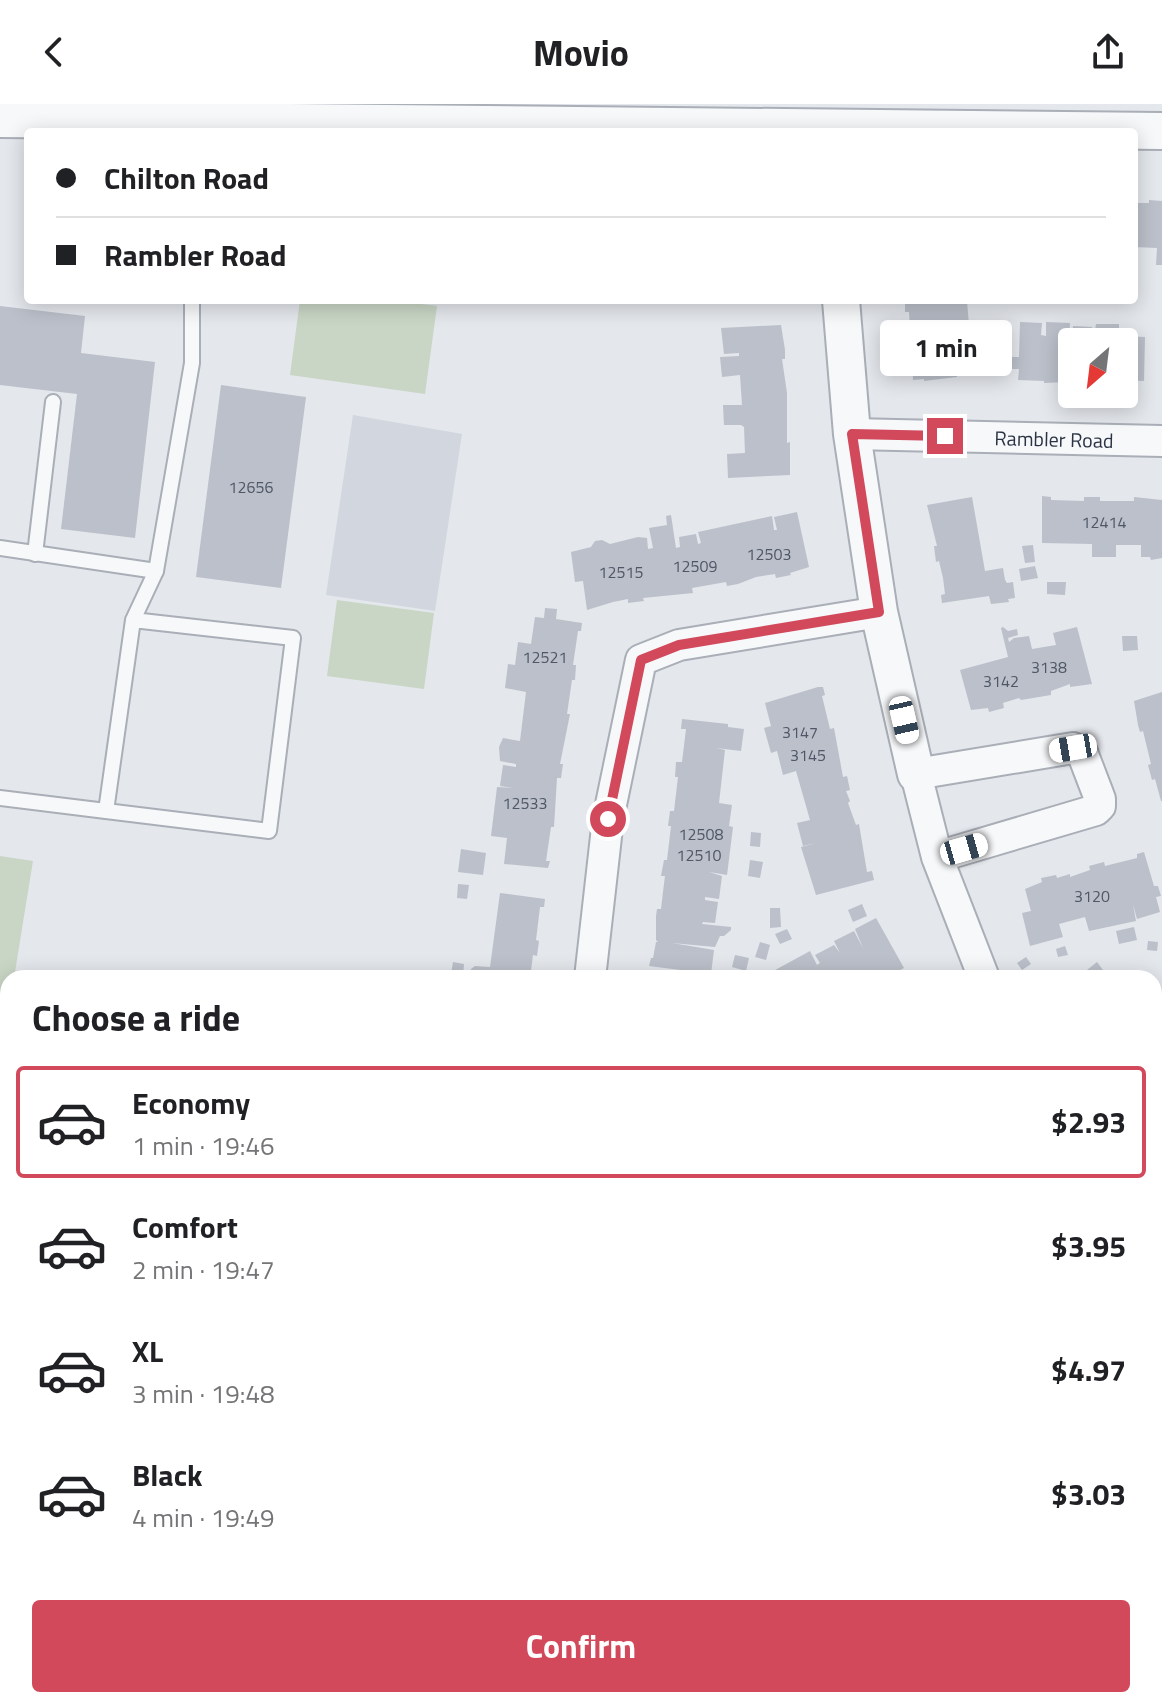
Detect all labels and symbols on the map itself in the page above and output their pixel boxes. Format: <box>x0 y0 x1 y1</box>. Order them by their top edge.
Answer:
callout: 1 min <box>879 320 1011 376</box>
north arrow <box>1058 328 1138 408</box>
route end <box>927 418 963 454</box>
street label: Rambler Road <box>994 422 1114 455</box>
house number: 12656 <box>229 475 273 499</box>
house number: 12414 <box>1082 510 1126 534</box>
house number: 12503 <box>747 542 791 566</box>
house number: 12509 <box>673 554 717 578</box>
house number: 12515 <box>599 560 643 584</box>
house number: 12521 <box>523 645 567 669</box>
house number: 3138 <box>1031 655 1067 679</box>
house number: 3142 <box>983 669 1019 693</box>
car <box>887 694 921 746</box>
house number: 3147 <box>782 720 818 744</box>
car <box>1047 732 1099 764</box>
house number: 3145 <box>790 743 826 767</box>
house number: 12533 <box>503 791 547 815</box>
route start <box>590 801 626 837</box>
house number: 12508 <box>679 822 723 846</box>
car <box>938 831 990 867</box>
house number: 12510 <box>677 843 721 867</box>
house number: 3120 <box>1074 884 1110 908</box>

